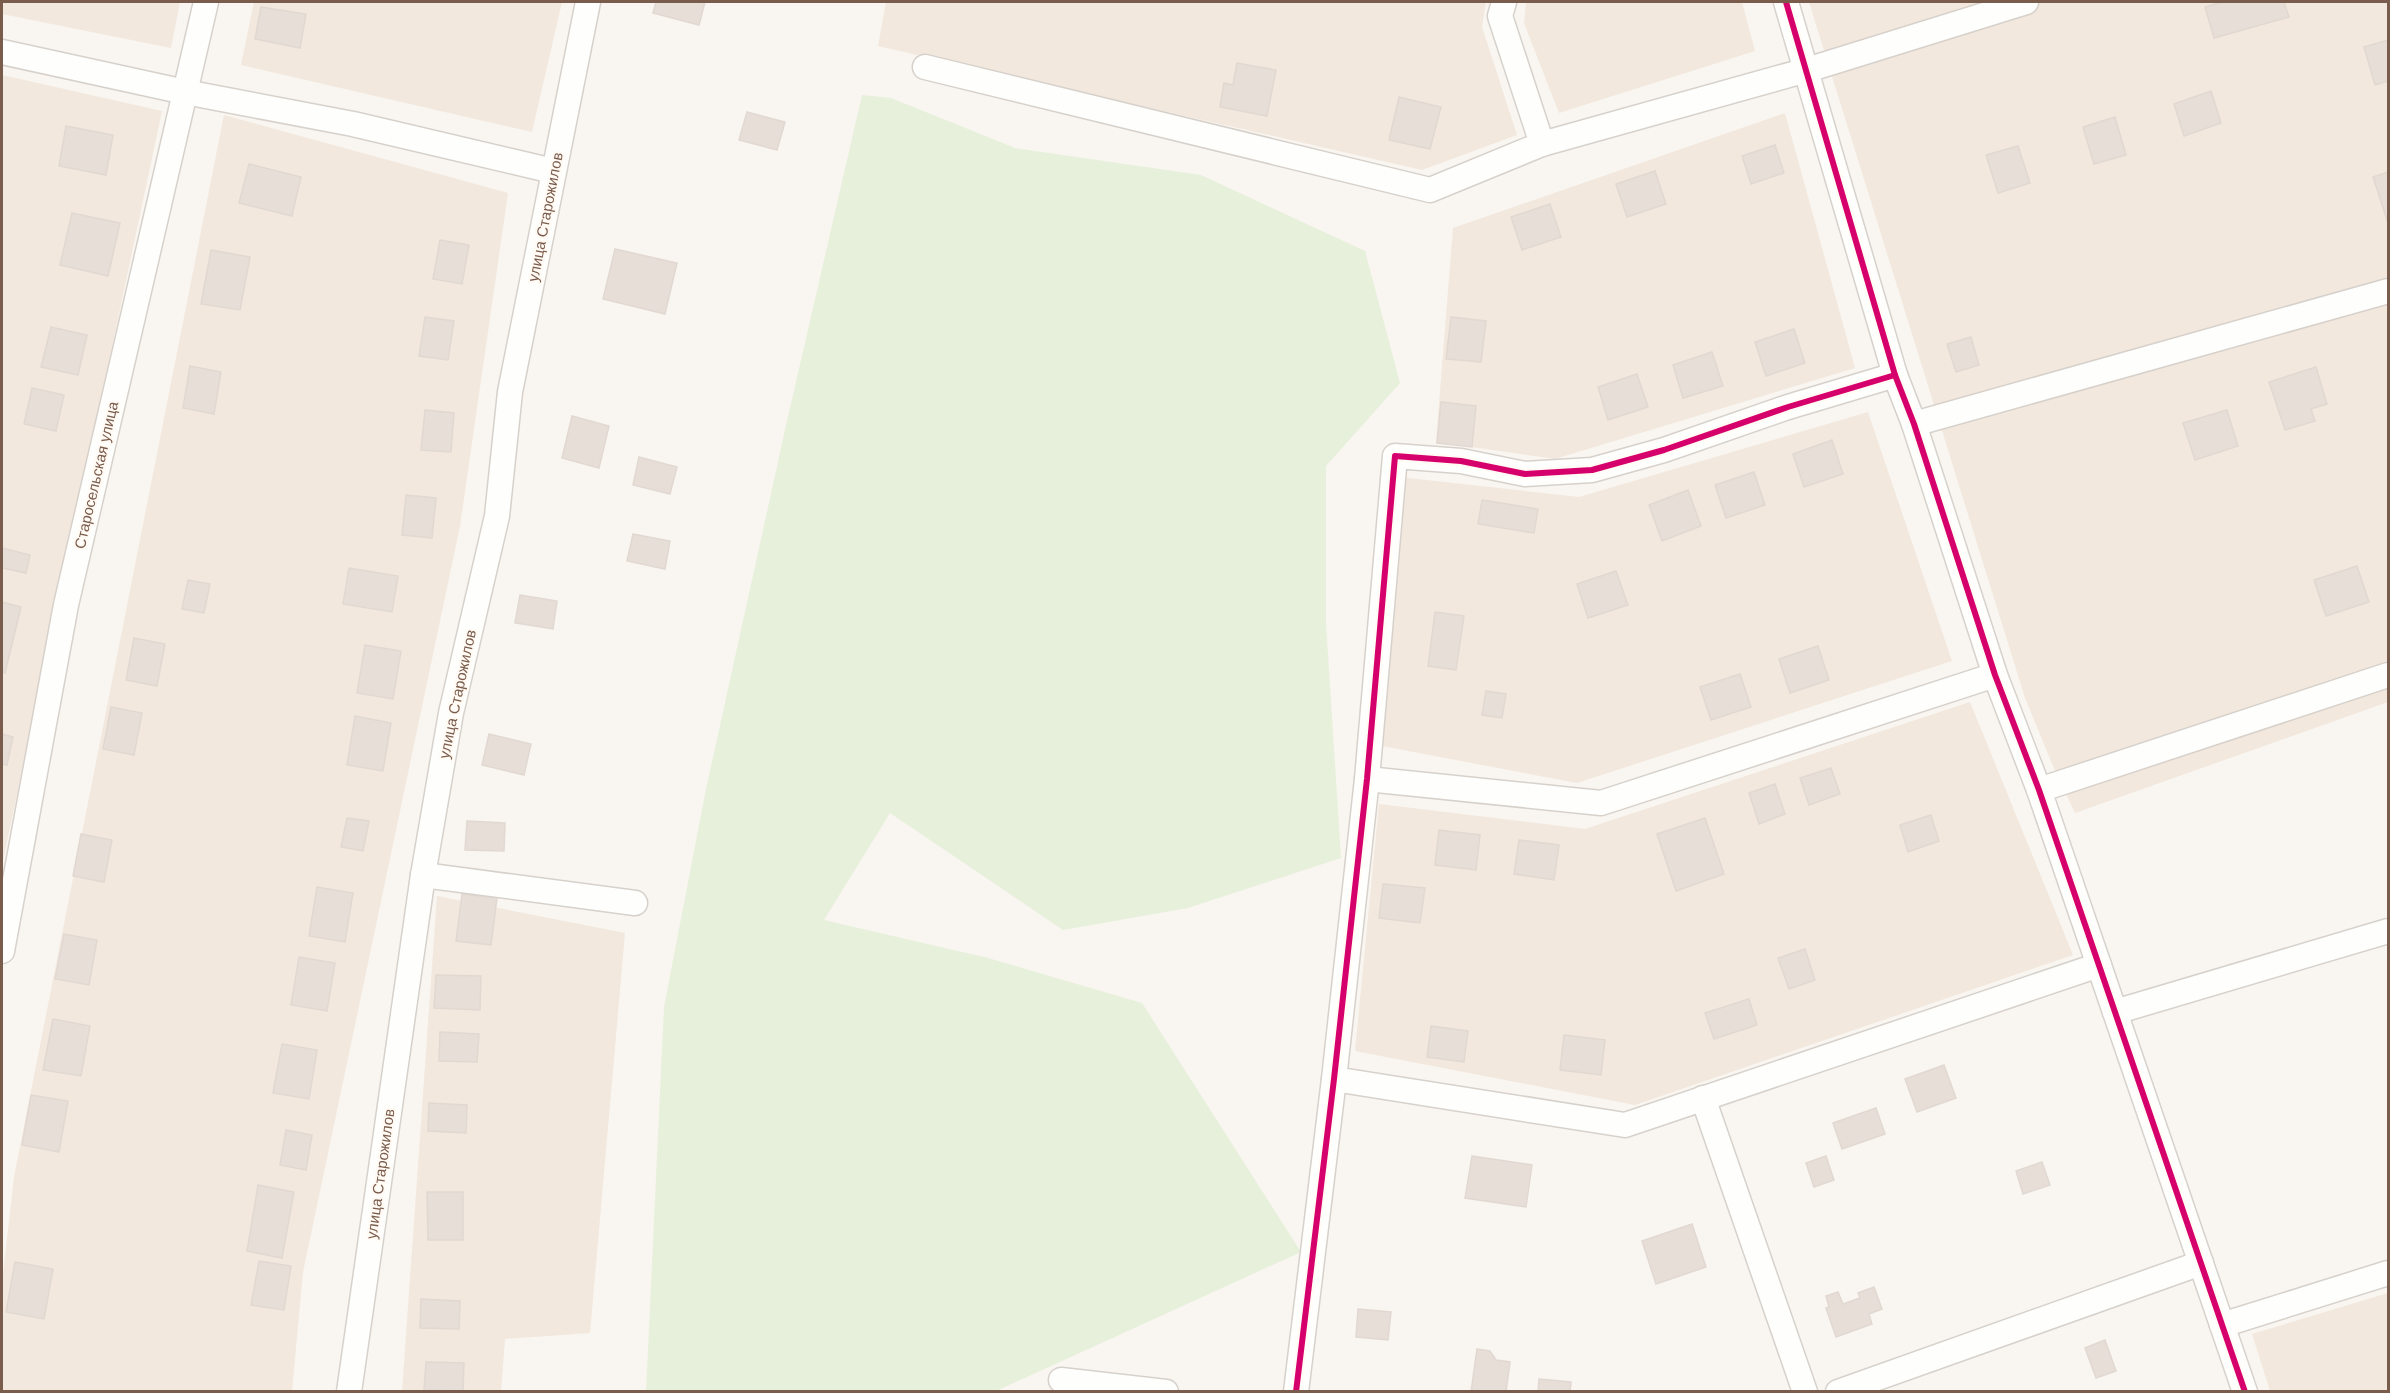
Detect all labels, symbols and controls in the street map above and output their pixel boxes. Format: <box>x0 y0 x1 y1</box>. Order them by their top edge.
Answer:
street label: улица Старожилов <box>524 151 566 283</box>
street label: Старосельская улица <box>71 399 121 550</box>
street label: улица Старожилов <box>435 628 479 760</box>
street label: улица Старожилов <box>362 1108 398 1240</box>

